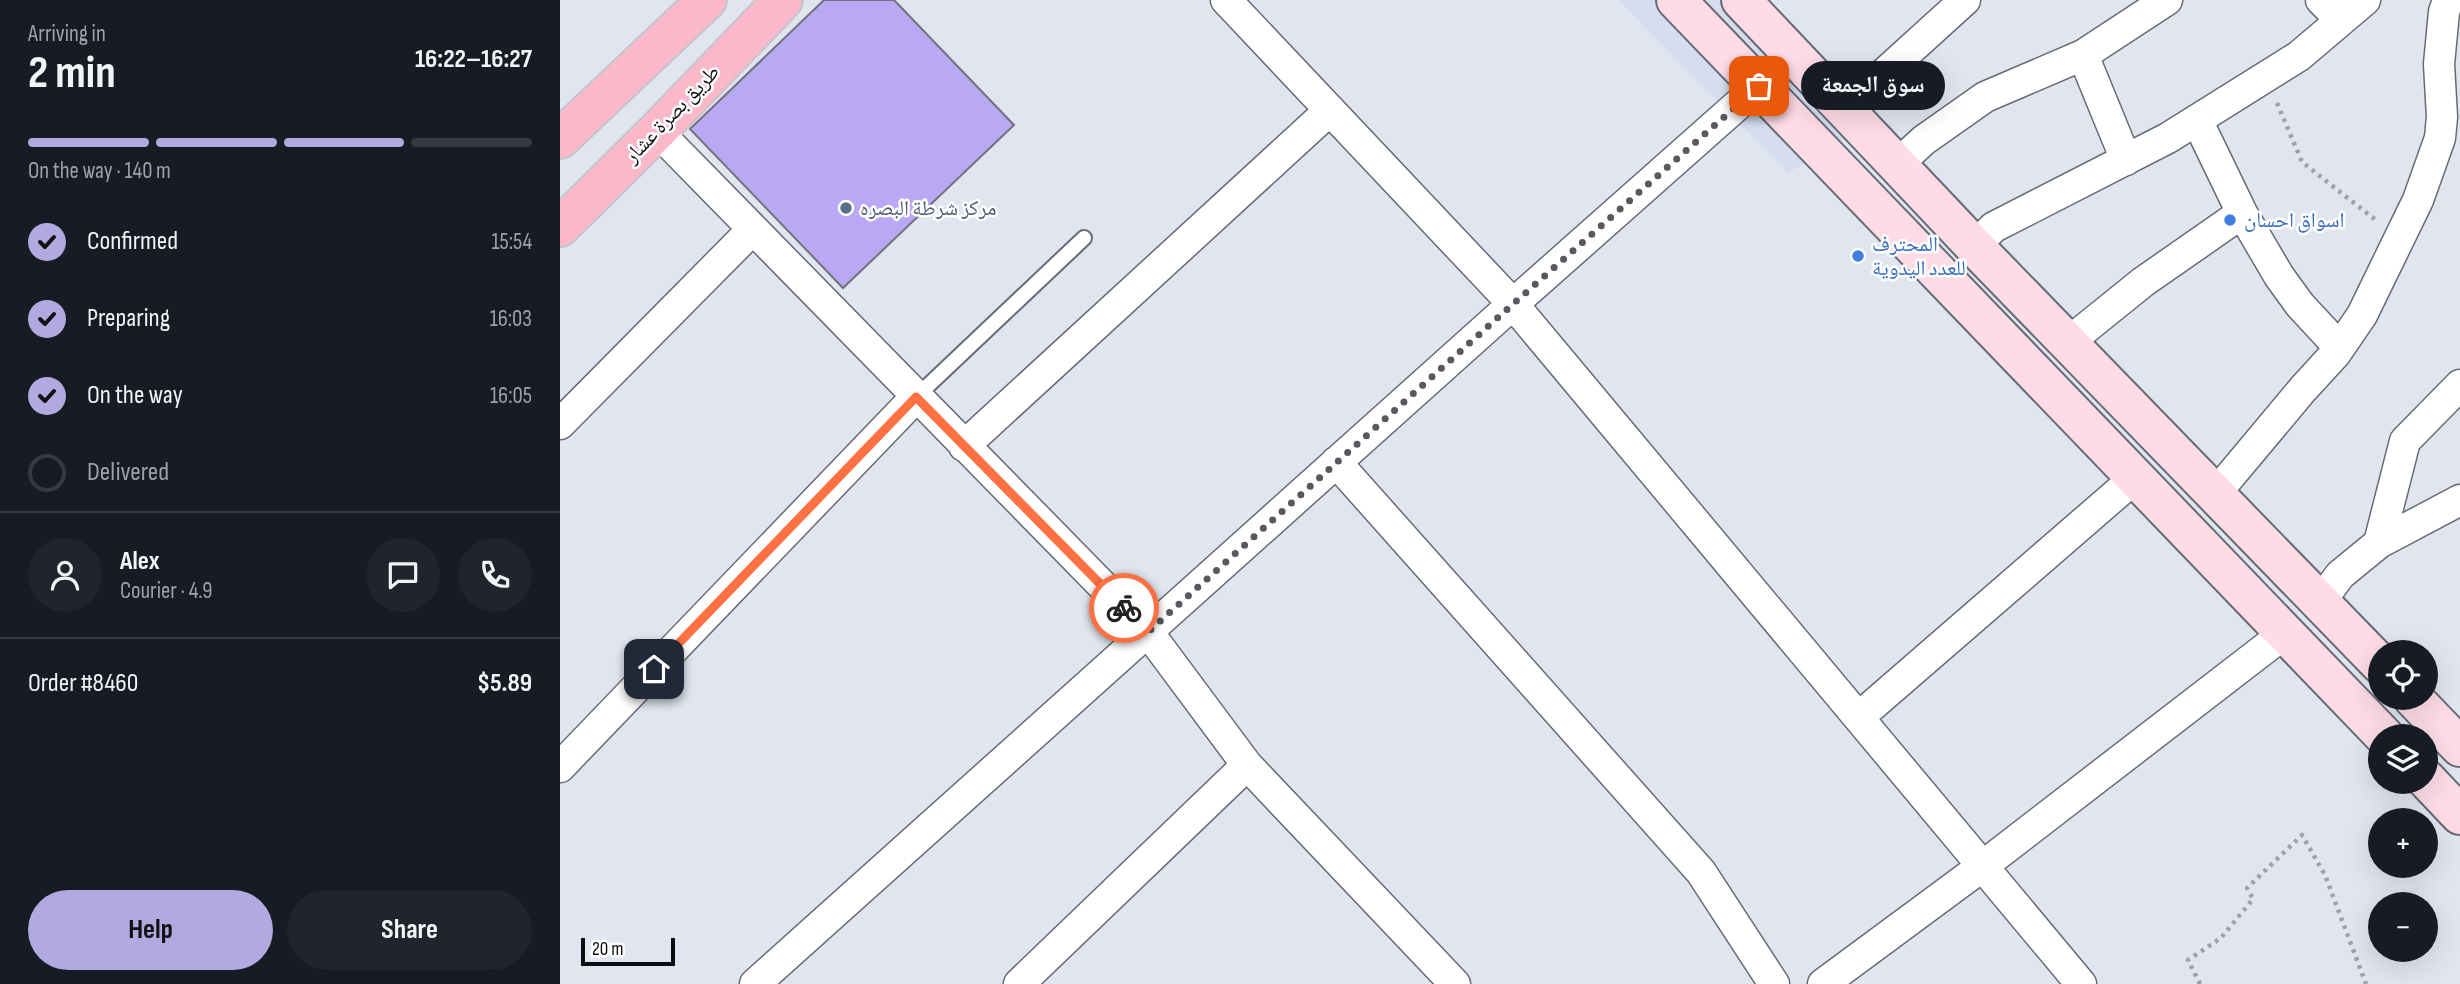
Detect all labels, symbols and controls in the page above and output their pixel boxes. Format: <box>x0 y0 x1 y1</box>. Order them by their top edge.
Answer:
text: Arriving in <box>28 20 106 48</box>
text: 16:22–16:27 <box>415 44 532 75</box>
text: 2 min <box>28 46 116 101</box>
pin <box>1729 56 1789 116</box>
street label: طريق بصرة عشار <box>618 60 725 169</box>
callout: سوق الجمعة <box>1801 62 1944 110</box>
icon: bag <box>1740 67 1778 105</box>
text: سوق الجمعة <box>1821 71 1925 99</box>
text: On the way · 140 m <box>28 157 171 185</box>
place label: مركز شرطة البصره <box>860 196 997 221</box>
marker: مركز شرطة البصره <box>838 200 854 216</box>
place label: اسواق احسان <box>2244 208 2344 233</box>
marker: اسواق احسان <box>2222 212 2238 228</box>
icon: check <box>28 223 66 261</box>
text: Confirmed <box>87 226 178 257</box>
text: 15:54 <box>491 228 532 256</box>
place label: المحترف للعدد اليدوية <box>1872 232 1966 281</box>
marker: المحترف للعدد اليدوية <box>1850 248 1866 264</box>
icon: check <box>28 300 66 338</box>
text: Preparing <box>87 303 170 334</box>
text: 16:03 <box>490 305 532 333</box>
icon: check <box>28 377 66 415</box>
text: On the way <box>87 380 183 411</box>
text: 16:05 <box>490 382 532 410</box>
text: Delivered <box>87 457 169 488</box>
button: person <box>28 538 102 612</box>
button: chat <box>366 538 440 612</box>
button: phone <box>458 538 532 612</box>
text: Alex <box>120 546 160 577</box>
courier <box>1089 573 1159 643</box>
text: Courier · 4.9 <box>120 577 212 605</box>
icon: bike <box>1105 589 1143 627</box>
pin <box>624 639 684 699</box>
map controls <box>2368 640 2438 962</box>
button: locate <box>2368 640 2438 710</box>
icon: home <box>635 650 673 688</box>
text: Order #8460 <box>28 668 138 699</box>
text: $5.89 <box>477 668 532 699</box>
button: layers <box>2368 724 2438 794</box>
button: + <box>2368 808 2438 878</box>
button: Help <box>28 890 273 970</box>
button: Share <box>287 890 532 970</box>
button: − <box>2368 892 2438 962</box>
scale bar <box>581 935 676 967</box>
text: 20 m <box>592 938 624 961</box>

